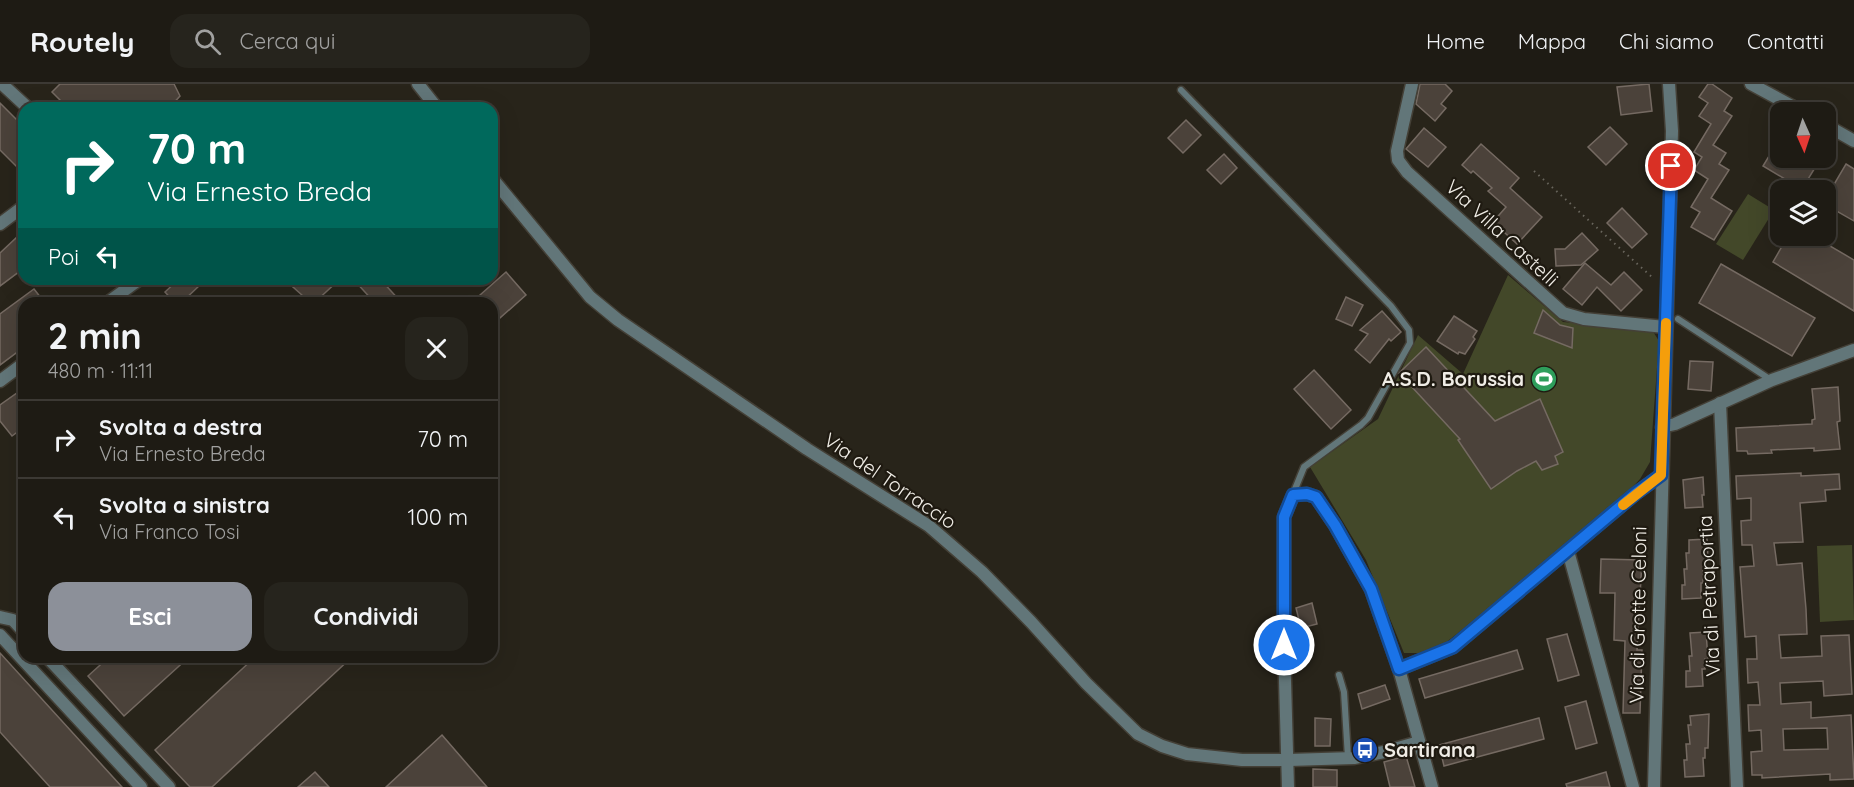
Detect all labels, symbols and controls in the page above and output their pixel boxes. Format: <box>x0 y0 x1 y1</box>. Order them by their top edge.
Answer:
search box <box>170 14 590 68</box>
text: Routely <box>30 24 134 59</box>
icon: search <box>191 25 224 58</box>
text: Cerca qui <box>239 27 336 55</box>
text: Home <box>1426 28 1485 54</box>
text: Mappa <box>1518 28 1586 54</box>
text: Chi siamo <box>1619 28 1714 54</box>
text: Contatti <box>1747 28 1824 54</box>
north arrow <box>1770 102 1836 168</box>
map controls <box>1770 102 1836 246</box>
text: 70 m <box>147 122 246 175</box>
icon: right <box>48 126 126 204</box>
pin <box>1645 140 1696 191</box>
icon: arrive <box>1654 149 1687 182</box>
text: Via Ernesto Breda <box>147 174 372 208</box>
street label: Via Villa Castelli <box>1441 174 1564 291</box>
button: layers <box>1770 180 1836 246</box>
icon: left <box>91 240 124 273</box>
text: Poi <box>48 243 79 271</box>
text: 2 min <box>48 313 142 358</box>
button: close <box>405 317 468 380</box>
text: 480 m · 11:11 <box>48 358 153 383</box>
sports icon: A.S.D. Borussia <box>1529 364 1559 394</box>
place label: A.S.D. Borussia <box>1382 366 1524 391</box>
text: Svolta a destra <box>99 413 262 441</box>
icon: right <box>48 423 81 456</box>
text: 70 m <box>418 425 468 453</box>
street label: Via del Torraccio <box>819 427 961 534</box>
text: Via Ernesto Breda <box>99 441 266 466</box>
text: Svolta a sinistra <box>99 491 270 519</box>
icon: left <box>48 501 81 534</box>
text: 100 m <box>408 503 468 531</box>
street label: Via di Petraportia <box>1692 515 1725 677</box>
text: Via Franco Tosi <box>99 519 240 544</box>
street label: Via di Grotte Celoni <box>1623 526 1652 704</box>
button: Esci <box>48 582 252 651</box>
button: Condividi <box>264 582 468 651</box>
position arrow <box>1252 613 1316 677</box>
bus stop icon: Sartirana <box>1350 735 1380 765</box>
place label: Sartirana <box>1384 737 1476 762</box>

